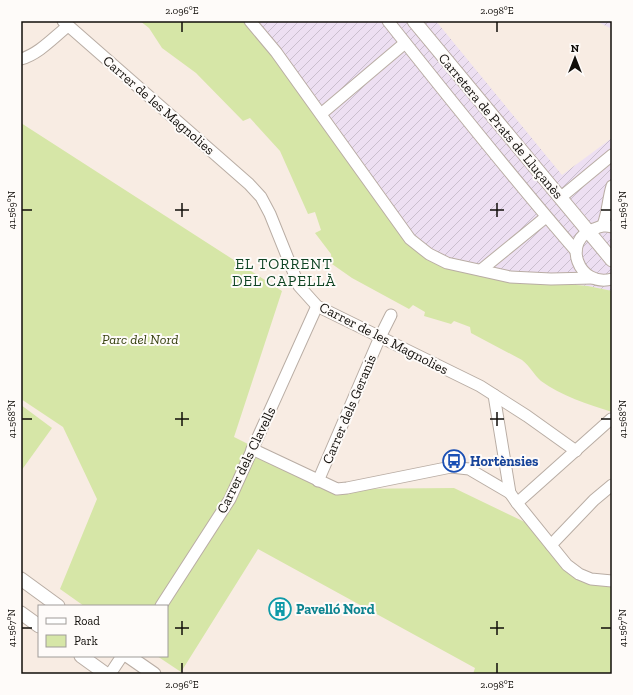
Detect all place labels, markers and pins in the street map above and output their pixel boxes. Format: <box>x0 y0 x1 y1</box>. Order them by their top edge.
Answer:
bus stop icon: Hortènsies <box>441 448 467 474</box>
place label: Hortènsies <box>470 453 539 470</box>
building icon: Pavelló Nord <box>267 596 293 622</box>
place label: Pavelló Nord <box>296 601 375 618</box>

